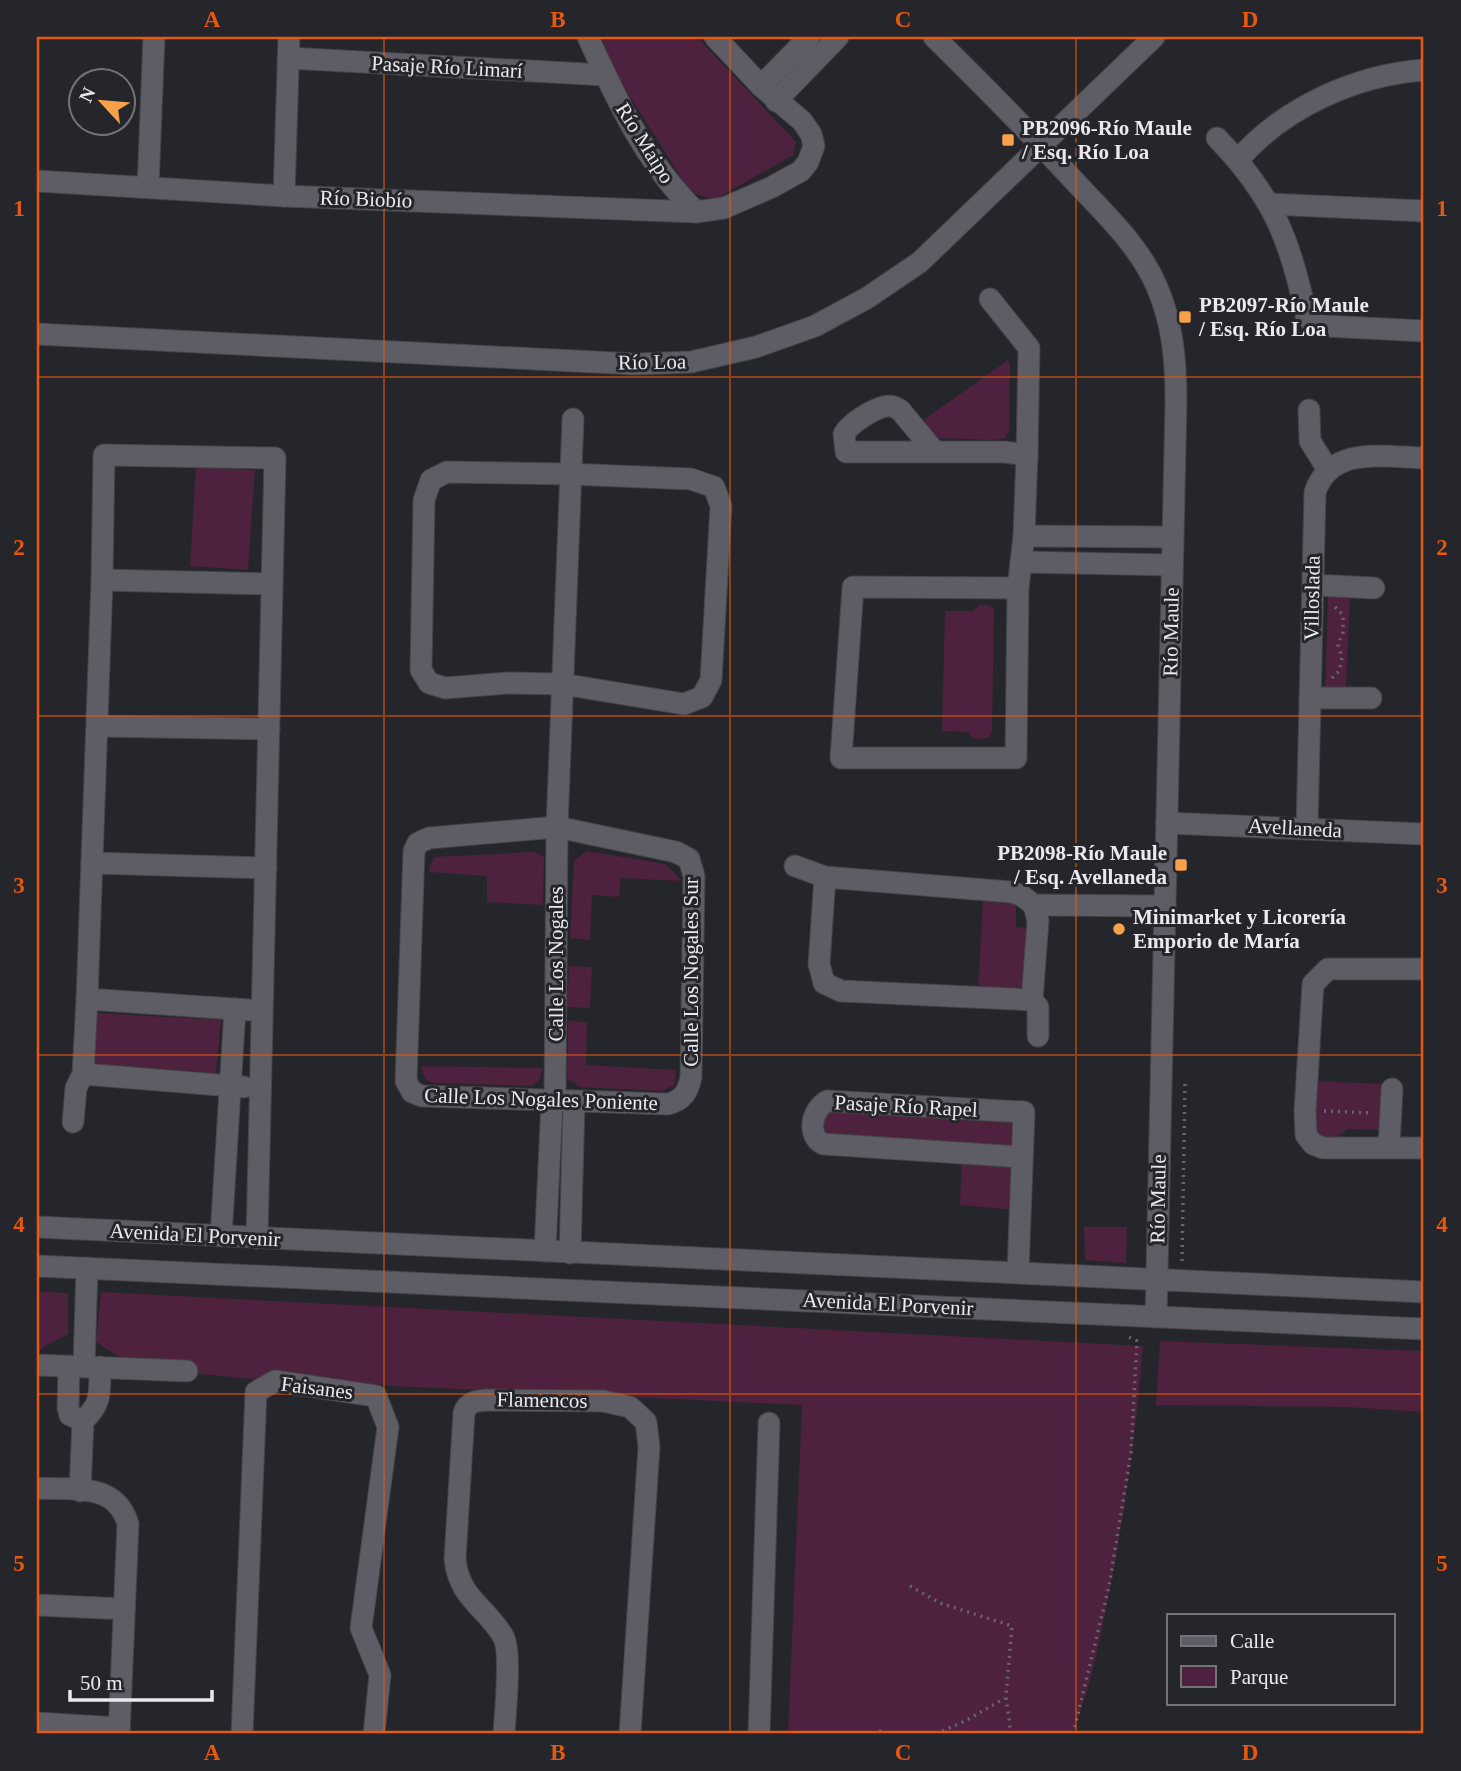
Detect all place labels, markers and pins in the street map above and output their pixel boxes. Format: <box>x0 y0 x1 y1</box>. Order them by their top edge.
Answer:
place label: PB2096-Río Maule / Esq. Río Loa <box>1021 116 1192 164</box>
marker: PB2096-Río Maule / Esq. Río Loa <box>1000 132 1016 148</box>
place label: PB2097-Río Maule / Esq. Río Loa <box>1198 293 1369 341</box>
marker: PB2097-Río Maule / Esq. Río Loa <box>1177 309 1193 325</box>
place label: PB2098-Río Maule / Esq. Avellaneda <box>997 841 1167 889</box>
marker: PB2098-Río Maule / Esq. Avellaneda <box>1173 857 1189 873</box>
place label: Minimarket y Licorería Emporio de María <box>1133 905 1347 953</box>
marker: Minimarket y Licorería Emporio de María <box>1111 921 1127 937</box>

